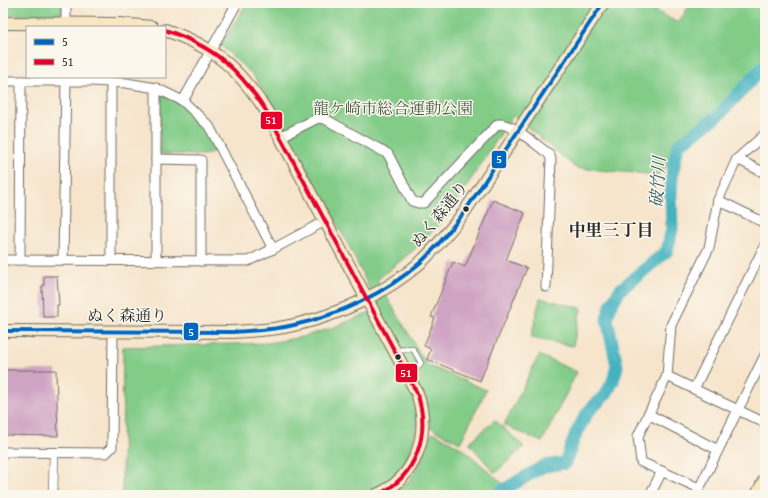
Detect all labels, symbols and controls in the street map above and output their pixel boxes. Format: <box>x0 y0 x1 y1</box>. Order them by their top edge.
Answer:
legend <box>26 26 166 78</box>
text: 5 <box>62 33 68 50</box>
text: 51 <box>62 53 74 70</box>
park label: 龍ケ崎市総合運動公園 <box>313 96 473 120</box>
line badge: 51 <box>260 111 283 130</box>
text: 51 <box>265 112 277 128</box>
line badge: 5 <box>491 150 507 169</box>
text: 5 <box>496 151 502 167</box>
water label: 破竹川 <box>643 154 671 208</box>
street label: ぬく森通り <box>404 175 474 253</box>
unlabelled marker <box>461 204 471 214</box>
district label: 中里三丁目 <box>569 217 654 242</box>
street label: ぬく森通り <box>87 303 167 327</box>
line badge: 5 <box>183 322 199 341</box>
text: 5 <box>188 324 194 340</box>
unlabelled marker <box>393 352 403 362</box>
line badge: 51 <box>395 363 418 383</box>
text: 51 <box>400 365 412 381</box>

